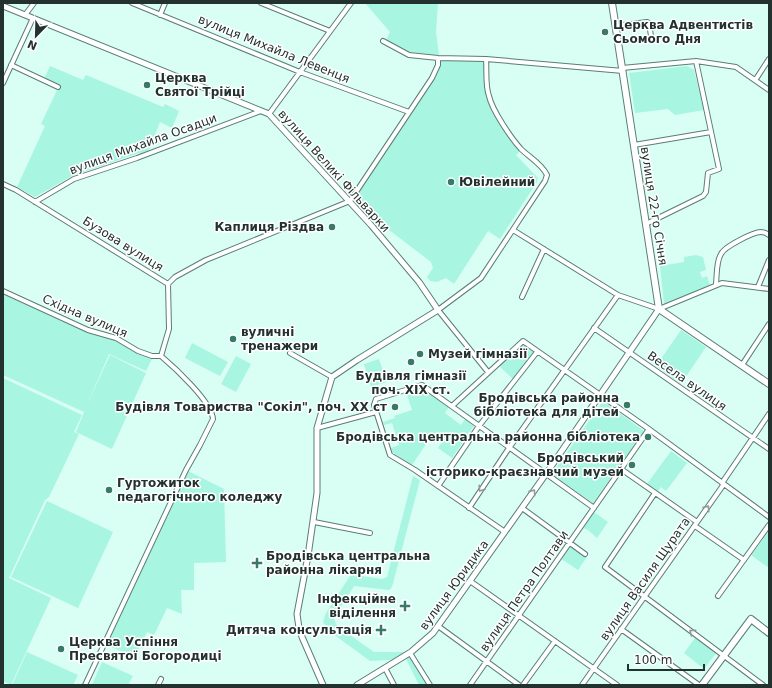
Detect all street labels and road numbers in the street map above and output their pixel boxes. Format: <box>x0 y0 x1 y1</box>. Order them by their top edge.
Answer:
street label: вулиця Михайла Левенця <box>196 12 352 86</box>
street label: вулиця Великі Фільварки <box>275 107 393 235</box>
street label: вулиця Михайла Осадци <box>67 111 219 177</box>
street label: вулиця 22-го Січня <box>638 146 670 266</box>
street label: Бузова вулиця <box>80 214 166 274</box>
street label: Східна вулиця <box>40 292 130 340</box>
street label: Весела вулиця <box>645 348 729 414</box>
street label: вулиця Василя Щурата <box>597 515 693 643</box>
street label: вулиця Петра Полтави <box>477 528 571 654</box>
street label: вулиця Юридика <box>417 537 491 633</box>

